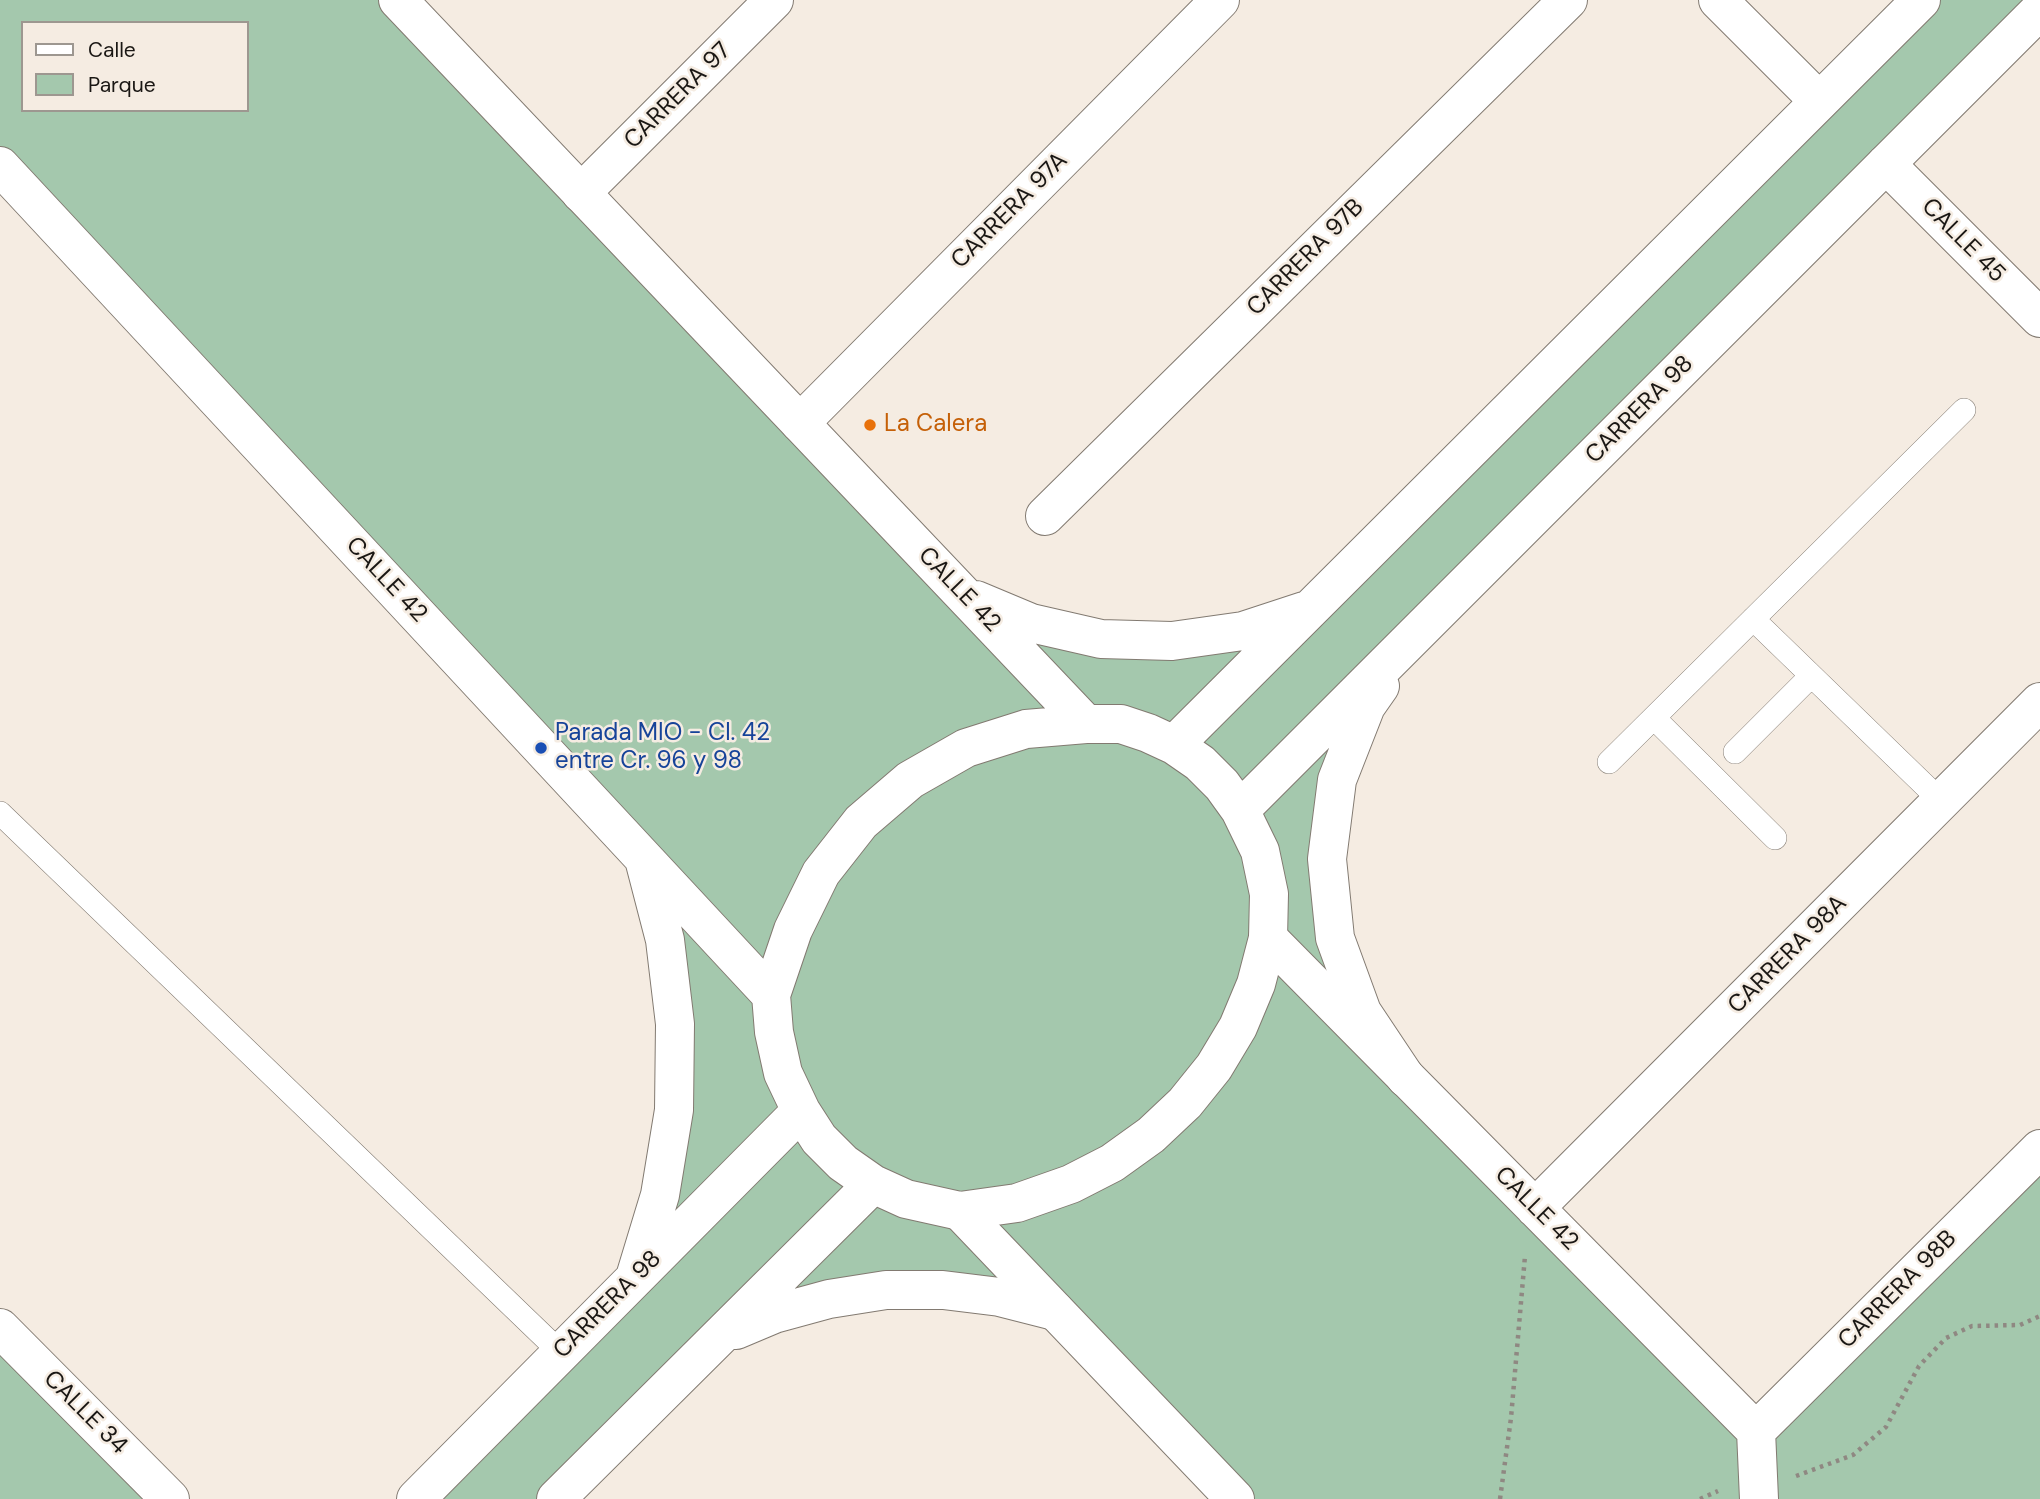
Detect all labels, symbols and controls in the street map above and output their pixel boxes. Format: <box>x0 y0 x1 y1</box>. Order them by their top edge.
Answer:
legend <box>21 21 248 112</box>
text: Calle <box>88 36 136 64</box>
street label: CARRERA 97 <box>619 37 737 155</box>
text: Parque <box>88 71 156 99</box>
street label: CARRERA 97A <box>946 147 1074 275</box>
street label: CALLE 45 <box>1915 193 2011 289</box>
street label: CARRERA 97B <box>1242 194 1370 322</box>
street label: CARRERA 98 <box>1580 350 1700 470</box>
place label: La Calera <box>884 411 987 439</box>
marker: La Calera <box>862 417 878 433</box>
street label: CALLE 42 <box>339 531 433 629</box>
street label: CALLE 42 <box>912 542 1006 638</box>
place label: Parada MIO - Cl. 42 entre Cr. 96 y 98 <box>555 720 770 776</box>
marker: Parada MIO - Cl. 42 entre Cr. 96 y 98 <box>533 740 549 756</box>
street label: CARRERA 98A <box>1723 890 1853 1020</box>
street label: CALLE 42 <box>1488 1161 1584 1257</box>
street label: CARRERA 98B <box>1833 1225 1963 1355</box>
street label: CARRERA 98 <box>548 1245 668 1365</box>
street label: CALLE 34 <box>37 1365 133 1461</box>

